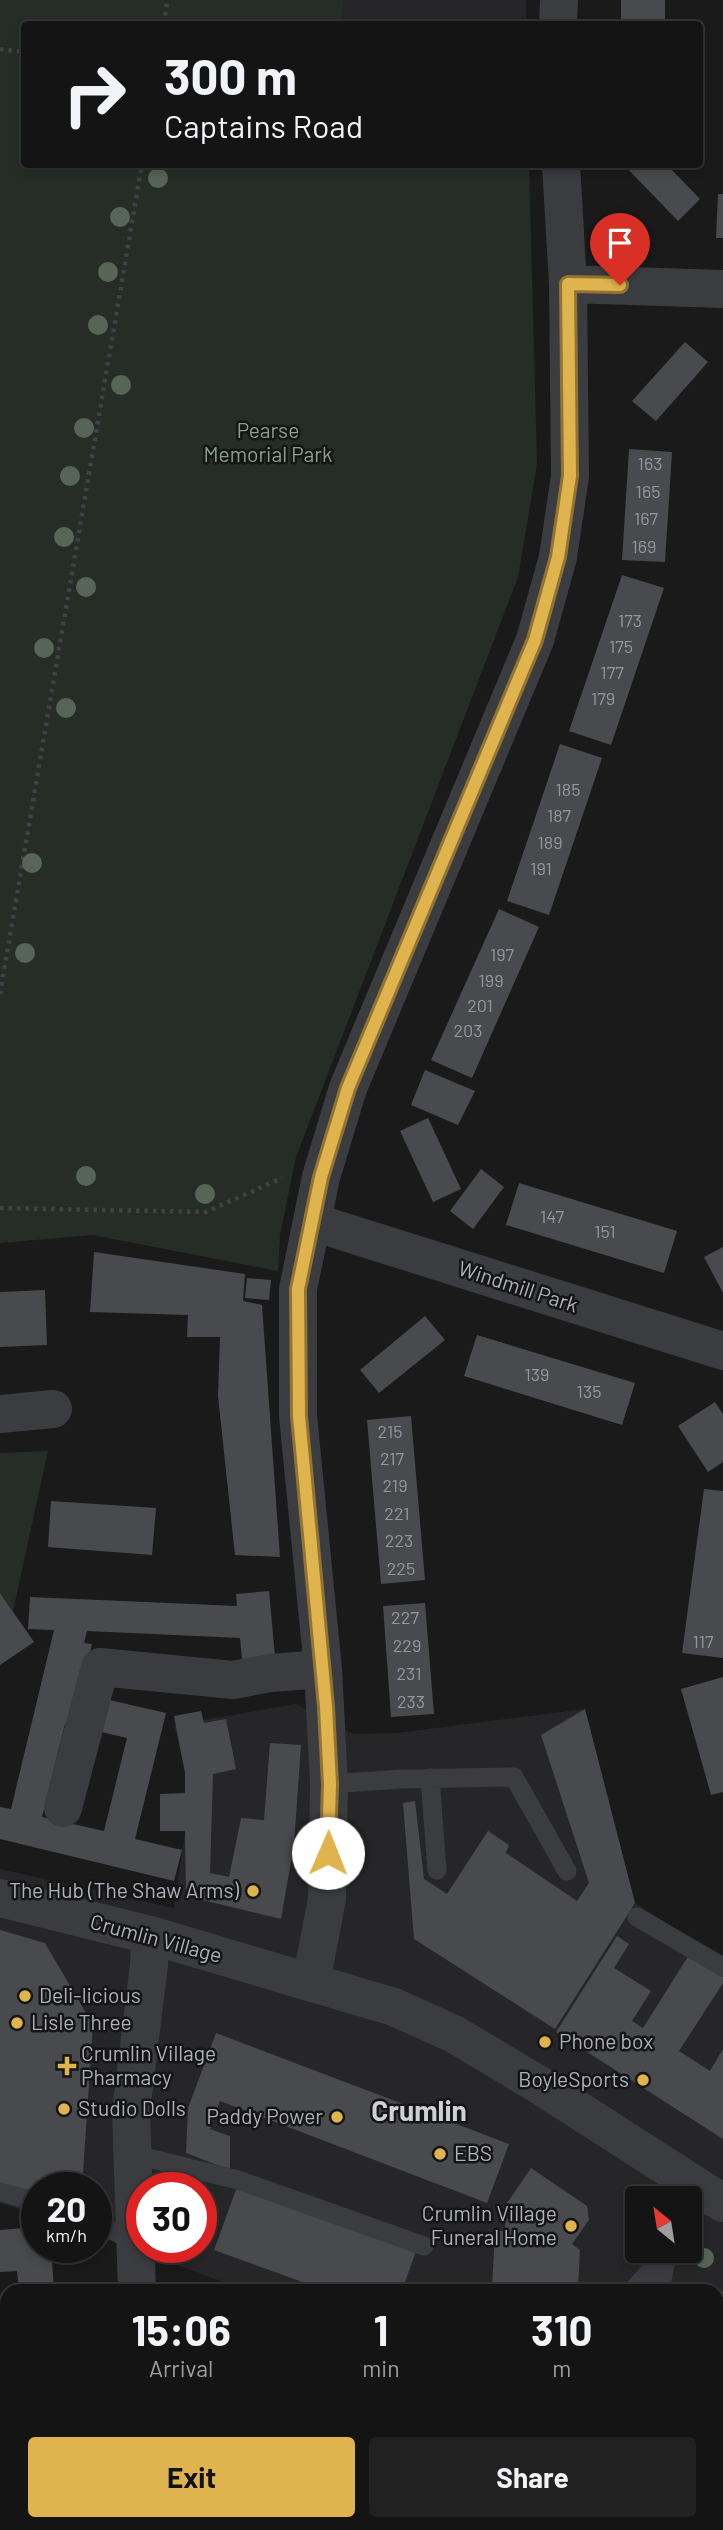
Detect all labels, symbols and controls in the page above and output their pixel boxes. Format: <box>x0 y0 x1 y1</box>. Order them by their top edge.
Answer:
text: 300 m <box>164 46 297 105</box>
icon: right <box>49 49 140 140</box>
text: Captains Road <box>164 106 363 144</box>
pin <box>590 213 650 285</box>
icon: arrive <box>601 224 639 262</box>
park label: Pearse Memorial Park <box>204 417 332 466</box>
house number: 163 <box>638 452 662 474</box>
house number: 165 <box>636 480 660 502</box>
house number: 167 <box>634 507 659 529</box>
house number: 169 <box>632 535 656 557</box>
house number: 173 <box>618 609 642 631</box>
house number: 175 <box>609 635 633 657</box>
house number: 177 <box>600 661 624 683</box>
house number: 179 <box>591 687 615 709</box>
house number: 185 <box>556 778 580 800</box>
house number: 187 <box>547 804 572 826</box>
house number: 189 <box>537 831 563 853</box>
house number: 191 <box>530 857 552 879</box>
house number: 197 <box>490 943 515 965</box>
house number: 199 <box>478 969 504 991</box>
house number: 201 <box>467 994 493 1016</box>
house number: 203 <box>453 1019 483 1041</box>
house number: 147 <box>540 1205 565 1227</box>
house number: 151 <box>594 1220 616 1242</box>
street label: Windmill Park <box>456 1254 581 1317</box>
house number: 139 <box>525 1363 549 1385</box>
house number: 135 <box>577 1380 601 1402</box>
house number: 215 <box>378 1420 402 1442</box>
house number: 217 <box>380 1447 405 1469</box>
house number: 219 <box>382 1474 408 1496</box>
house number: 221 <box>384 1502 410 1524</box>
house number: 223 <box>385 1529 413 1551</box>
house number: 225 <box>387 1557 415 1579</box>
house number: 227 <box>391 1606 419 1628</box>
house number: 117 <box>692 1630 714 1652</box>
house number: 229 <box>393 1634 421 1656</box>
house number: 231 <box>397 1662 421 1684</box>
house number: 233 <box>397 1690 425 1712</box>
position arrow <box>291 1816 365 1890</box>
place label: The Hub (The Shaw Arms) <box>9 1877 240 1902</box>
marker: The Hub (The Shaw Arms) <box>245 1883 261 1899</box>
street label: Crumlin Village <box>88 1908 225 1967</box>
place label: Deli-licious <box>39 1982 141 2007</box>
marker: Deli-licious <box>17 1988 33 2004</box>
place label: Lisle Three <box>31 2009 132 2034</box>
marker: Lisle Three <box>9 2015 25 2031</box>
place label: Phone box <box>559 2028 653 2053</box>
marker: Phone box <box>537 2034 553 2050</box>
place label: Crumlin Village Pharmacy <box>81 2040 216 2089</box>
marker: Crumlin Village Pharmacy <box>59 2058 75 2074</box>
place label: BoyleSports <box>518 2066 629 2091</box>
marker: BoyleSports <box>635 2072 651 2088</box>
district label: Crumlin <box>371 2093 467 2127</box>
place label: Studio Dolls <box>78 2095 186 2120</box>
marker: Studio Dolls <box>56 2101 72 2117</box>
place label: Paddy Power <box>206 2103 323 2128</box>
marker: Paddy Power <box>329 2109 345 2125</box>
place label: EBS <box>454 2140 492 2165</box>
marker: EBS <box>432 2146 448 2162</box>
speed limit sign: 30 <box>126 2172 217 2263</box>
north arrow <box>625 2186 702 2263</box>
map controls <box>625 2186 702 2263</box>
text: 20 <box>47 2187 86 2229</box>
place label: Crumlin Village Funeral Home <box>422 2200 557 2249</box>
marker: Crumlin Village Funeral Home <box>563 2218 579 2234</box>
text: km/h <box>46 2224 87 2246</box>
text: 15:06 <box>132 2304 231 2354</box>
text: 1 <box>374 2304 388 2354</box>
text: 310 <box>531 2304 592 2354</box>
text: Arrival <box>149 2354 213 2382</box>
text: min <box>362 2354 400 2382</box>
text: m <box>552 2354 571 2382</box>
button: Exit <box>28 2437 355 2517</box>
button: Share <box>369 2437 696 2517</box>

